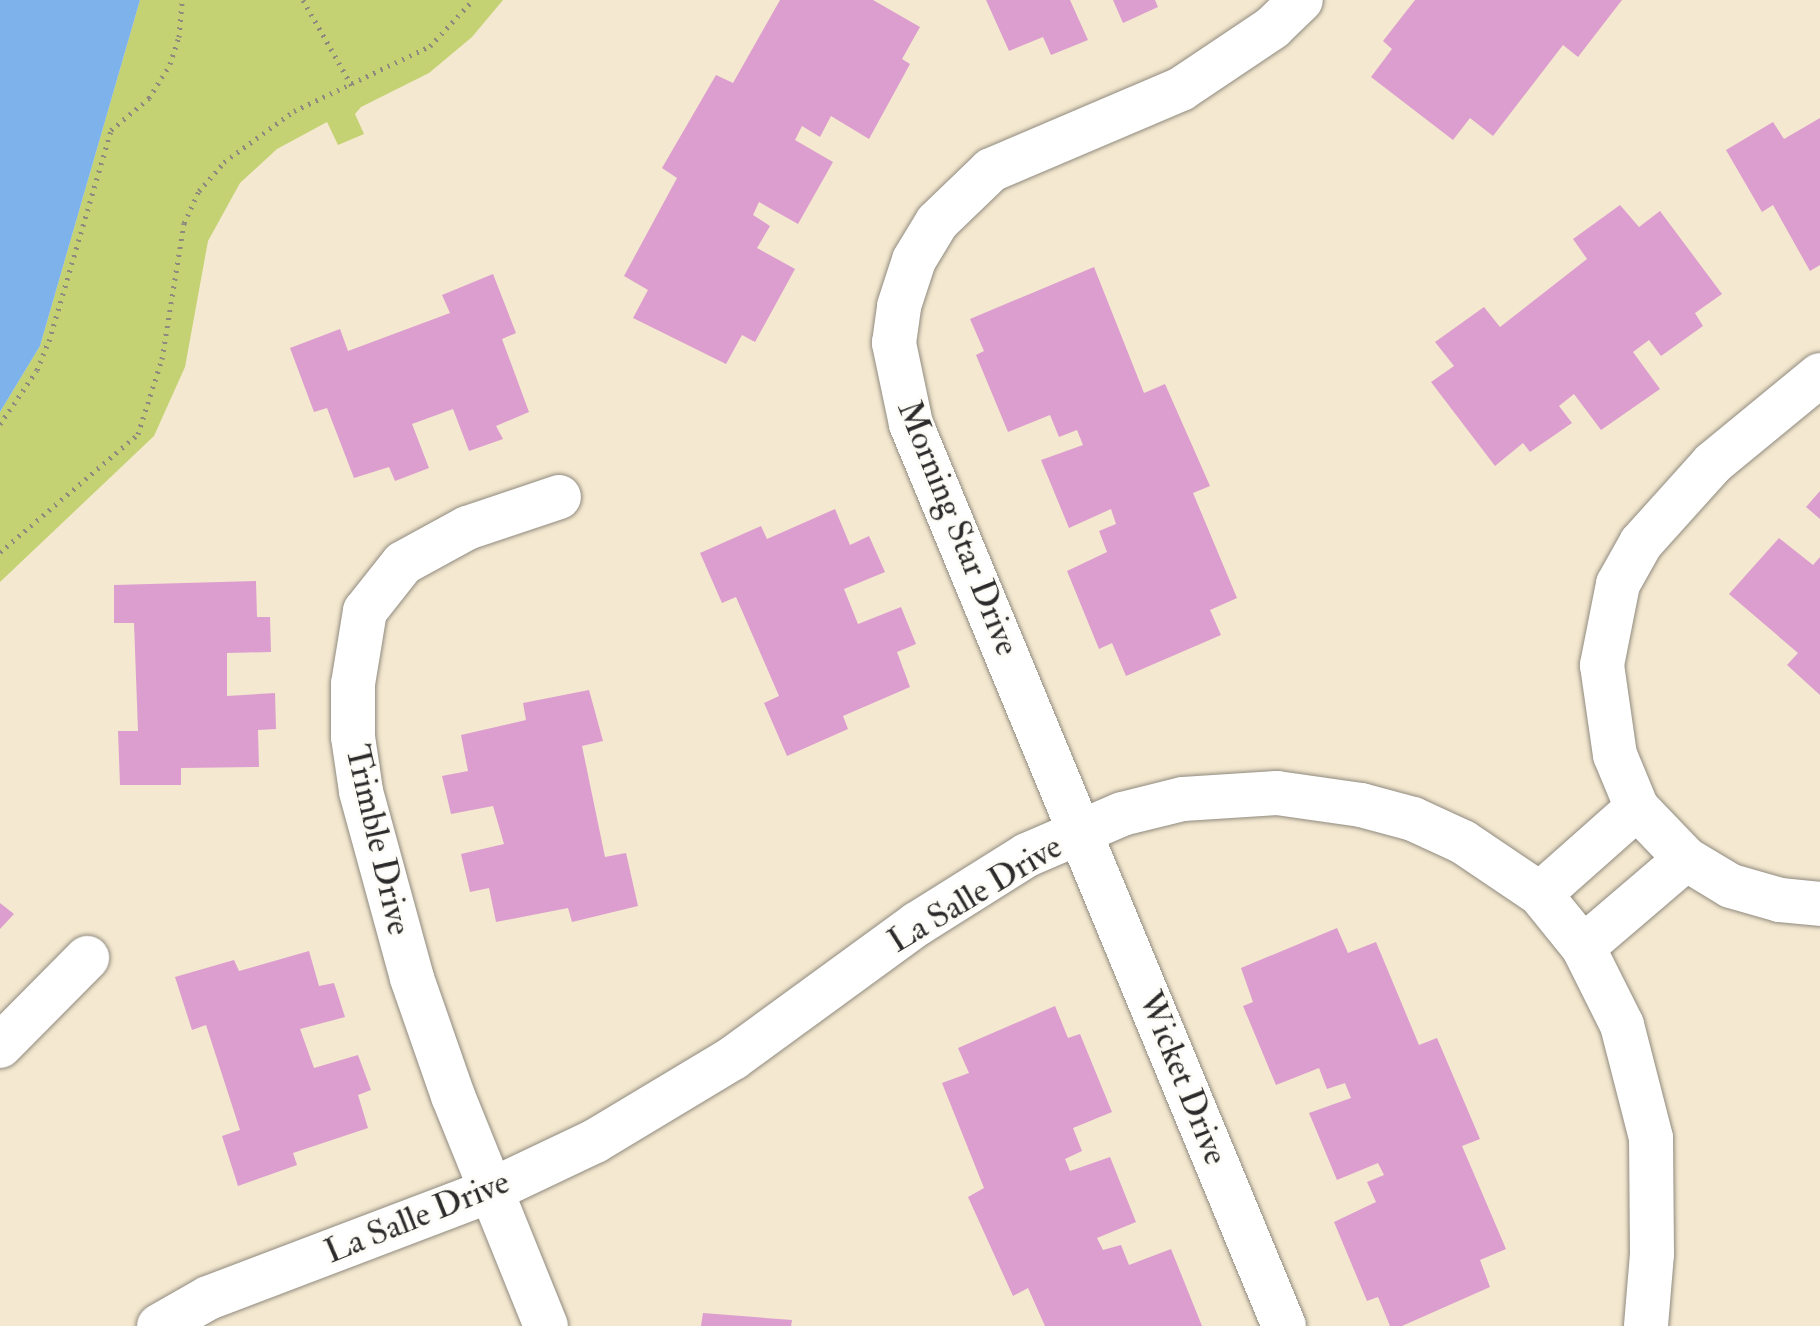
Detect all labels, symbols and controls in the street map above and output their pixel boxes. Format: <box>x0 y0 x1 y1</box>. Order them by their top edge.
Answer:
street label: Morning Star Drive <box>888 395 1028 661</box>
street label: Trimble Drive <box>336 741 420 939</box>
street label: La Salle Drive <box>881 826 1069 962</box>
street label: Wicket Drive <box>1130 985 1236 1171</box>
street label: La Salle Drive <box>319 1162 515 1272</box>

